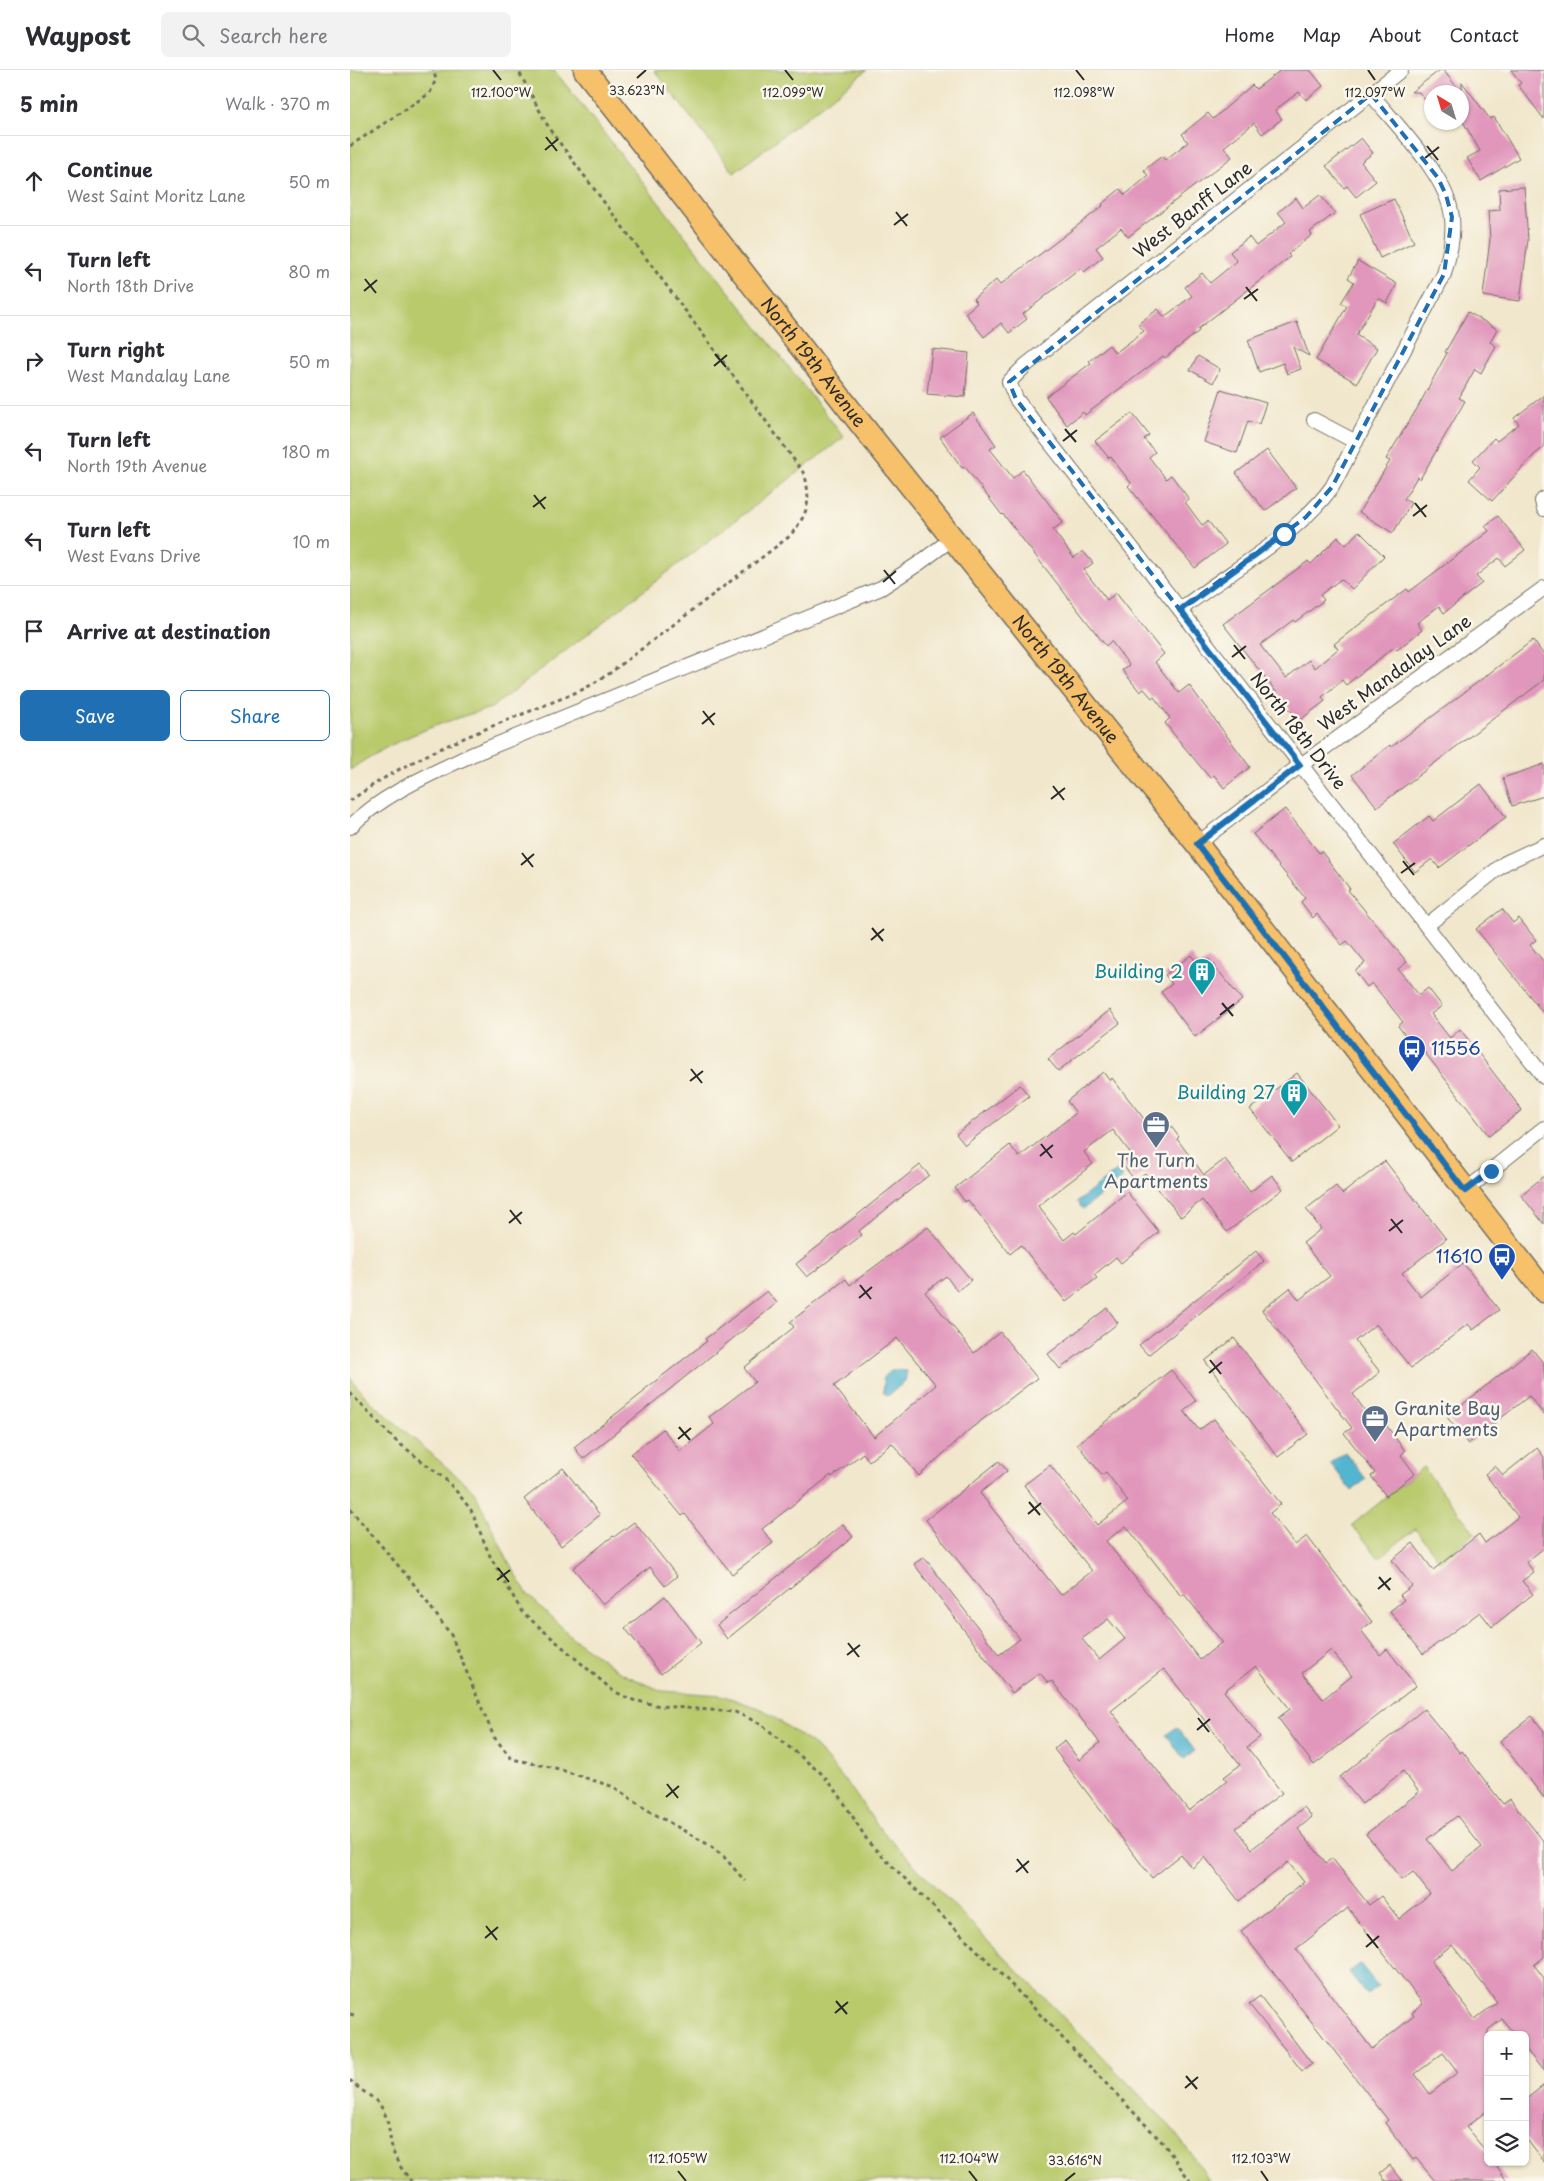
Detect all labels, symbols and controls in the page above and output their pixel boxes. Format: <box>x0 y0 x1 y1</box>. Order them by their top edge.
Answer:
search box <box>161 12 511 57</box>
text: Waypost <box>25 17 131 53</box>
icon: search <box>179 21 207 49</box>
text: Search here <box>219 21 328 49</box>
text: Home <box>1224 21 1274 48</box>
text: Map <box>1302 21 1341 48</box>
text: About <box>1369 21 1421 48</box>
text: Contact <box>1449 21 1519 48</box>
text: 33.623°N <box>609 81 665 99</box>
text: 112.100°W <box>471 83 532 101</box>
text: 112.099°W <box>762 83 824 101</box>
text: 112.098°W <box>1053 83 1115 101</box>
text: 112.097°W <box>1345 83 1406 101</box>
north arrow <box>1424 85 1469 130</box>
text: 5 min <box>20 87 78 119</box>
text: Walk · 370 m <box>225 91 330 115</box>
street label: West Banff Lane <box>1127 154 1257 264</box>
text: Continue <box>67 155 153 183</box>
icon: ahead <box>20 167 48 195</box>
text: 50 m <box>289 169 330 193</box>
text: West Saint Moritz Lane <box>67 183 246 207</box>
text: Turn left <box>67 245 151 273</box>
icon: left <box>20 257 48 285</box>
text: 80 m <box>288 259 330 283</box>
text: North 18th Drive <box>67 273 194 297</box>
street label: North 19th Avenue <box>755 291 874 432</box>
text: Turn right <box>67 335 165 363</box>
icon: right <box>20 347 48 375</box>
text: 50 m <box>289 349 330 373</box>
text: West Mandalay Lane <box>67 363 231 387</box>
text: Turn left <box>67 425 151 453</box>
icon: left <box>20 437 48 465</box>
text: 180 m <box>282 439 330 463</box>
text: North 19th Avenue <box>67 453 207 477</box>
text: Turn left <box>67 515 151 543</box>
route start <box>1273 523 1296 546</box>
icon: left <box>20 527 48 555</box>
text: 10 m <box>293 529 330 553</box>
text: West Evans Drive <box>67 543 201 567</box>
street label: West Mandalay Lane <box>1312 607 1476 737</box>
street label: North 19th Avenue <box>1007 608 1127 749</box>
icon: arrive <box>20 617 48 645</box>
text: Arrive at destination <box>67 617 271 645</box>
street label: North 18th Drive <box>1245 666 1354 795</box>
button: Save <box>20 690 170 741</box>
button: Share <box>180 690 330 741</box>
place label: Building 2 <box>1094 957 1183 984</box>
building icon: Building 2 <box>1187 957 1217 996</box>
bus stop icon: 11556 <box>1397 1034 1427 1073</box>
place label: 11556 <box>1431 1034 1481 1061</box>
place label: Building 27 <box>1176 1078 1275 1105</box>
building icon: Building 27 <box>1279 1078 1309 1117</box>
office icon: The Turn Apartments <box>1141 1110 1171 1149</box>
place label: The Turn Apartments <box>1104 1146 1208 1194</box>
route end <box>1480 1160 1503 1183</box>
place label: 11610 <box>1436 1242 1483 1269</box>
bus stop icon: 11610 <box>1487 1242 1517 1281</box>
place label: Granite Bay Apartments <box>1394 1394 1500 1442</box>
office icon: Granite Bay Apartments <box>1360 1404 1390 1443</box>
map controls <box>1484 2031 1529 2166</box>
button: + <box>1484 2031 1529 2076</box>
button: − <box>1484 2076 1529 2121</box>
button: layers <box>1484 2121 1529 2166</box>
text: 112.105°W <box>649 2149 708 2167</box>
text: 112.104°W <box>939 2149 999 2167</box>
text: 112.103°W <box>1231 2149 1291 2167</box>
text: 33.616°N <box>1048 2151 1102 2169</box>

